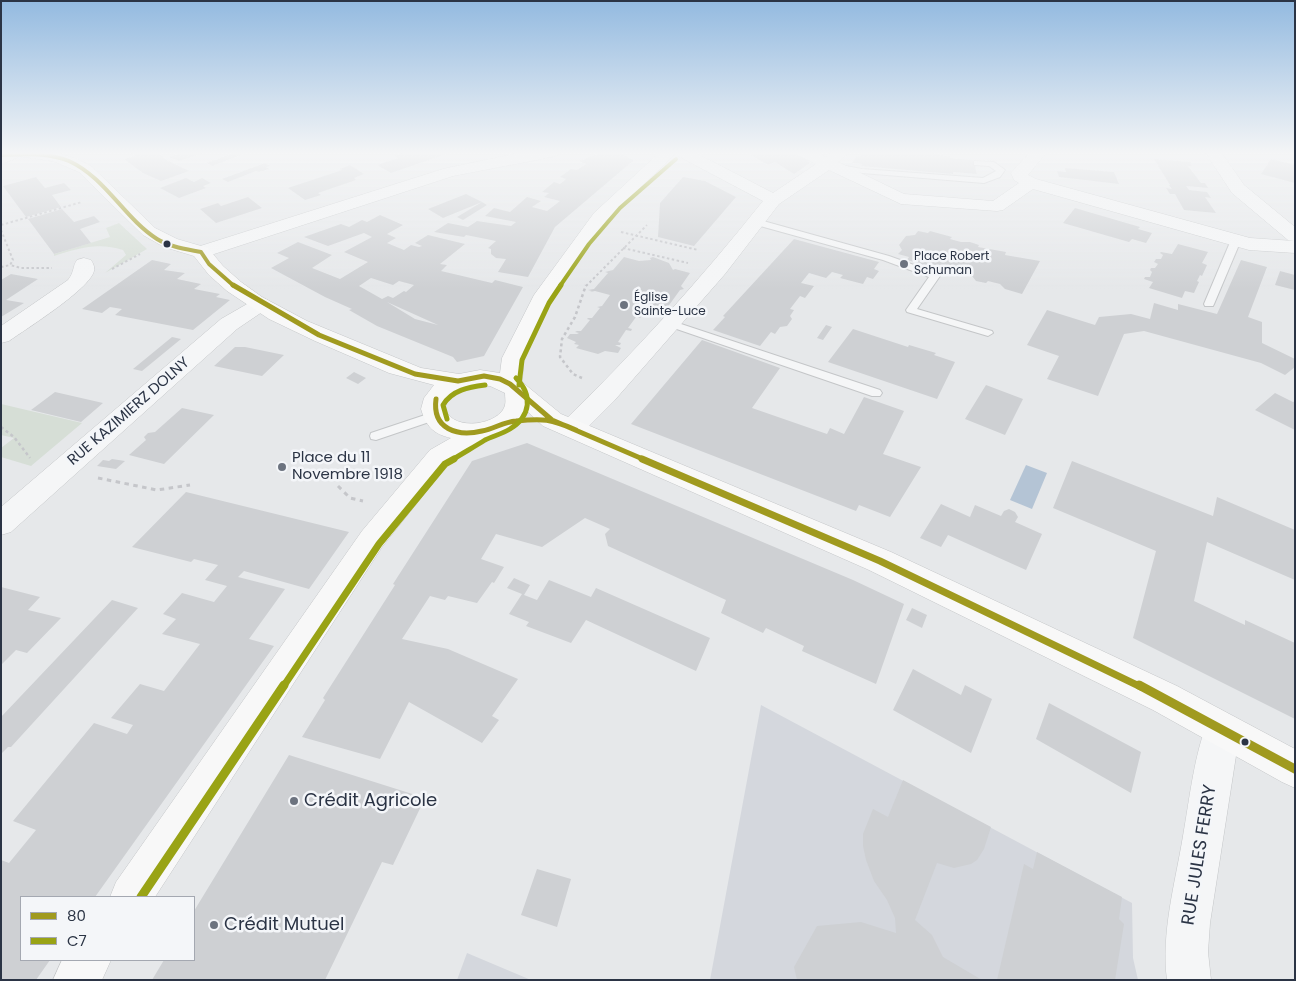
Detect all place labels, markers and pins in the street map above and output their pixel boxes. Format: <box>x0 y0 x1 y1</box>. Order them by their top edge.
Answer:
unlabelled marker <box>162 239 172 249</box>
place label: Place Robert Schuman <box>914 250 989 278</box>
marker: Place Robert Schuman <box>898 258 910 270</box>
place label: Église Sainte-Luce <box>634 291 706 319</box>
marker: Église Sainte-Luce <box>618 299 630 311</box>
place label: Place du 11 Novembre 1918 <box>292 449 403 484</box>
marker: Place du 11 Novembre 1918 <box>276 461 288 473</box>
unlabelled marker <box>1240 737 1250 747</box>
place label: Crédit Agricole <box>304 790 437 812</box>
marker: Crédit Agricole <box>288 795 300 807</box>
place label: Crédit Mutuel <box>224 914 344 936</box>
marker: Crédit Mutuel <box>208 919 220 931</box>

